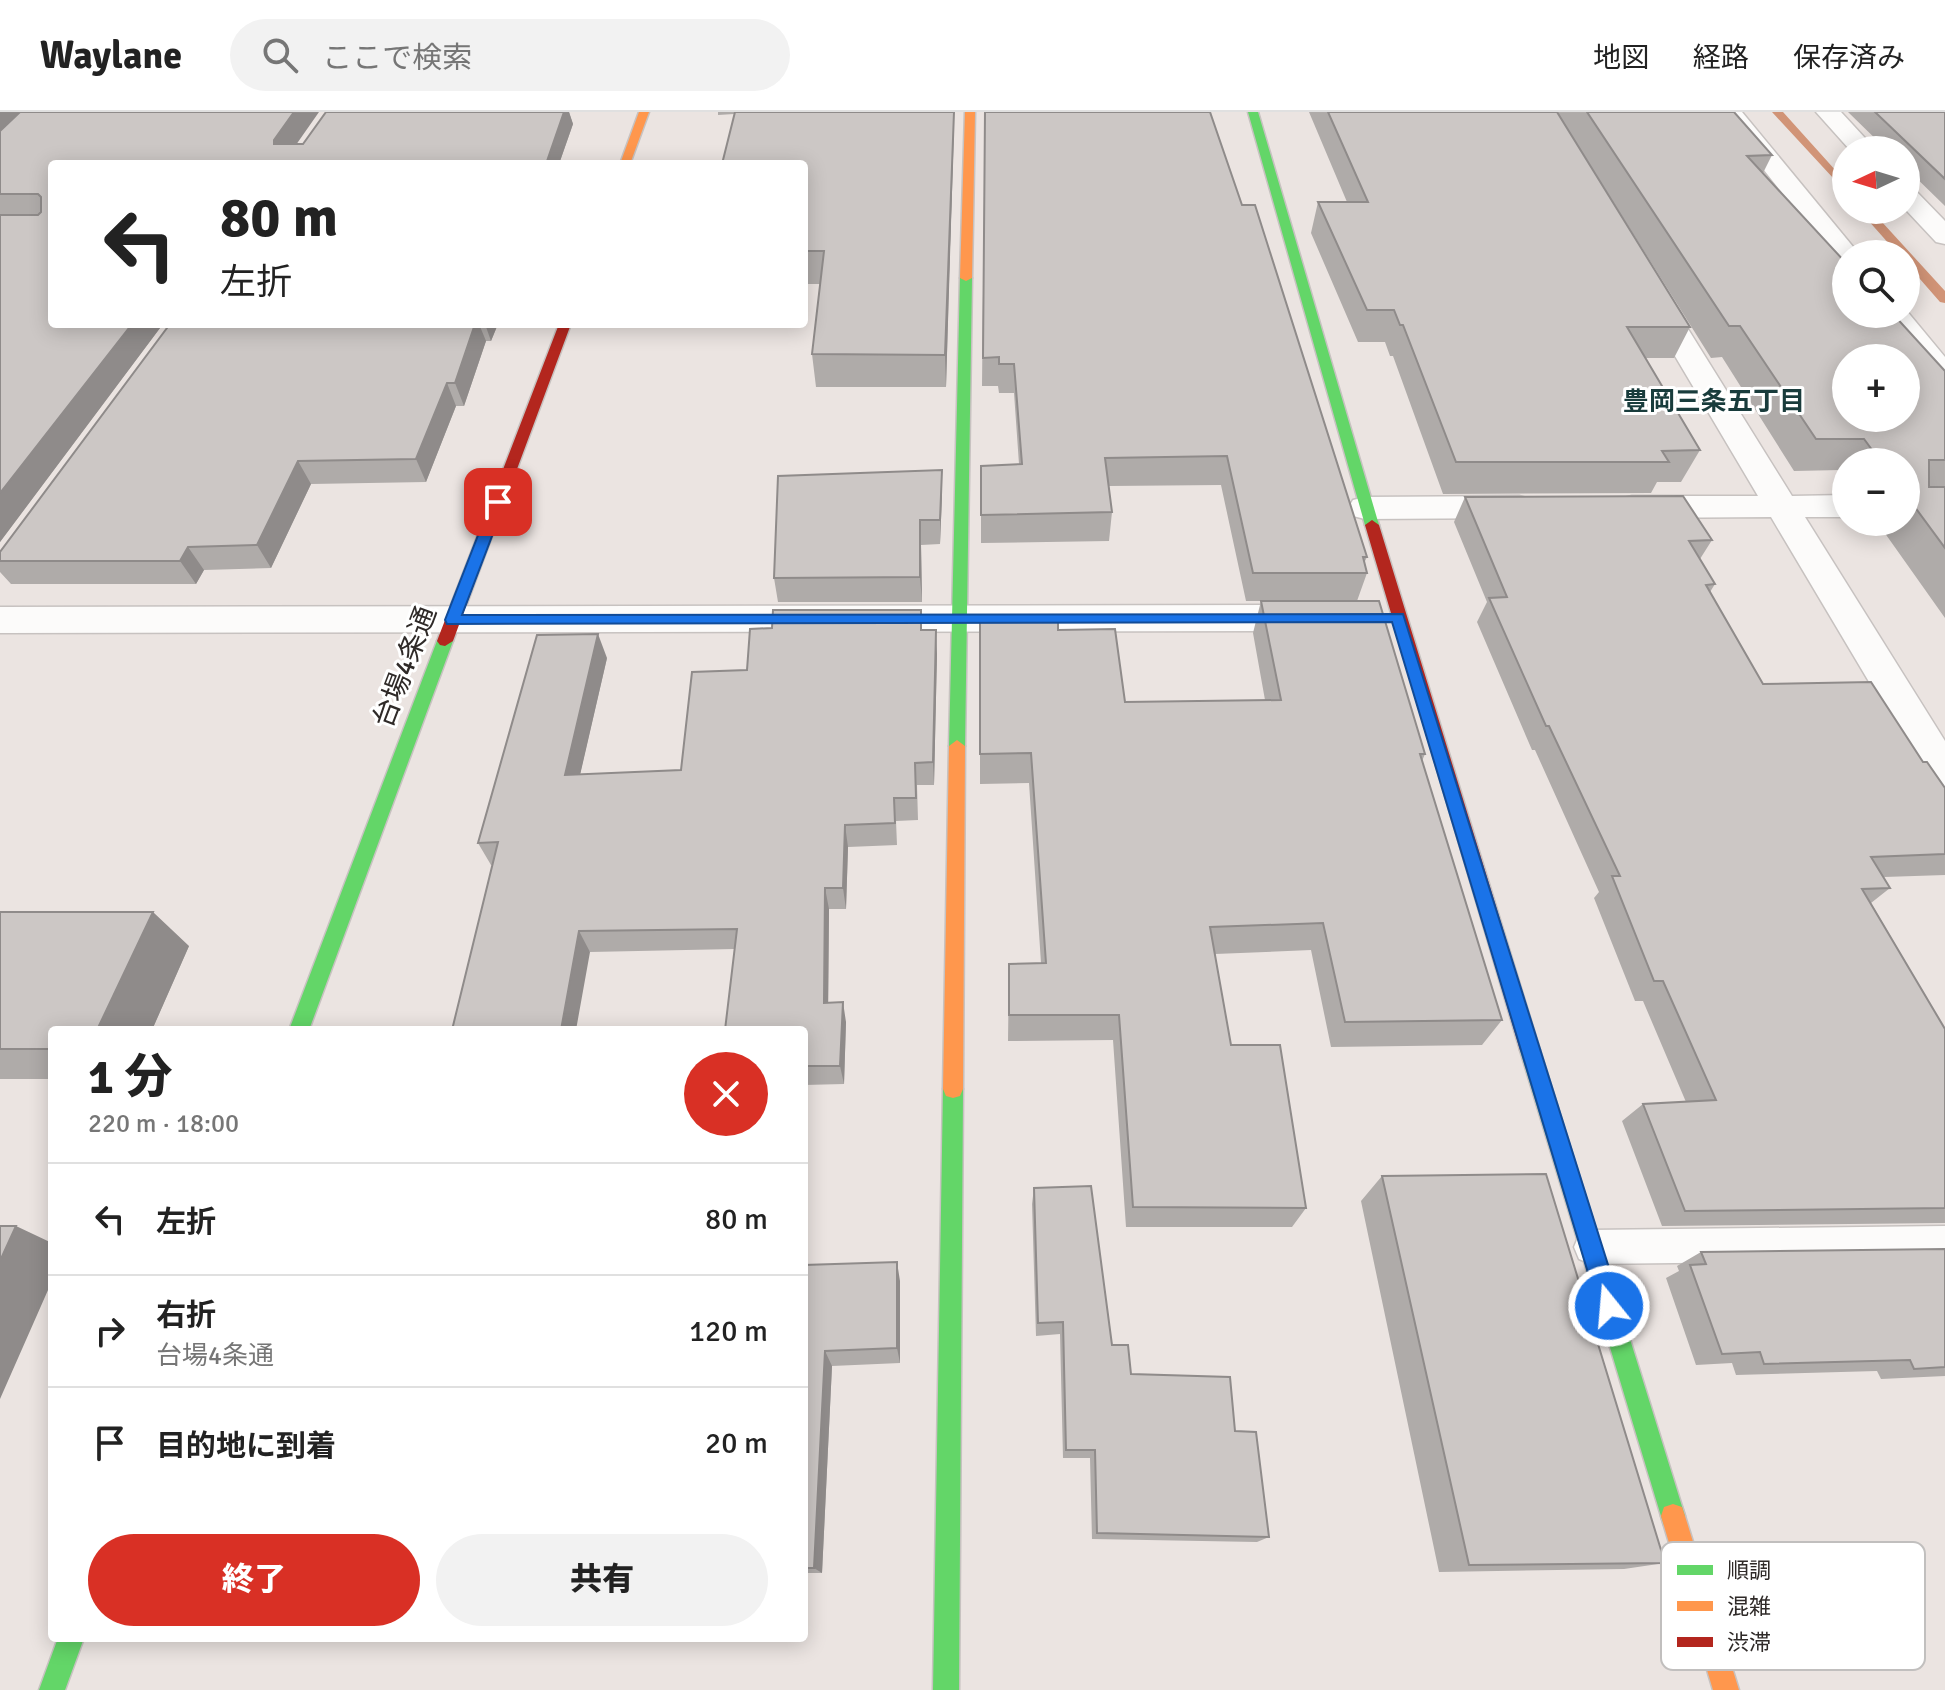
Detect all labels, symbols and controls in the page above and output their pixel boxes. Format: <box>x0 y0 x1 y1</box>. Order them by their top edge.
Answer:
search box <box>230 19 790 91</box>
text: Waylane <box>40 32 182 79</box>
icon: search <box>258 33 302 77</box>
text: ここで検索 <box>322 40 472 77</box>
text: 地図 <box>1593 41 1649 75</box>
text: 経路 <box>1693 41 1749 75</box>
text: 保存済み <box>1793 41 1905 75</box>
north arrow <box>1832 136 1920 224</box>
map controls <box>1832 136 1920 536</box>
text: 80 m <box>220 183 338 252</box>
icon: left <box>88 192 192 296</box>
button: search <box>1832 240 1920 328</box>
text: 左折 <box>220 260 292 305</box>
button: + <box>1832 344 1920 432</box>
district label: 豊岡三条五丁目 <box>1623 386 1805 418</box>
button: − <box>1832 448 1920 536</box>
pin <box>464 468 532 536</box>
icon: arrive <box>476 480 520 524</box>
street label: 台場4条通 <box>366 602 444 732</box>
text: 1 分 <box>88 1048 172 1107</box>
button: close <box>684 1052 768 1136</box>
text: 220 m · 18:00 <box>88 1108 239 1140</box>
icon: left <box>88 1197 132 1241</box>
text: 80 m <box>705 1201 768 1238</box>
text: 左折 <box>156 1204 216 1241</box>
position arrow <box>1567 1264 1651 1348</box>
text: 右折 <box>156 1297 216 1334</box>
icon: right <box>88 1309 132 1353</box>
text: 120 m <box>689 1313 768 1350</box>
text: 台場4条通 <box>156 1340 274 1372</box>
icon: arrive <box>88 1421 132 1465</box>
text: 20 m <box>705 1425 768 1462</box>
text: 目的地に到着 <box>156 1428 336 1465</box>
button: 終了 <box>88 1534 420 1626</box>
button: 共有 <box>436 1534 768 1626</box>
legend <box>1661 1542 1925 1670</box>
text: 順調 <box>1727 1557 1771 1584</box>
text: 混雑 <box>1727 1593 1771 1620</box>
text: 渋滞 <box>1727 1629 1771 1656</box>

